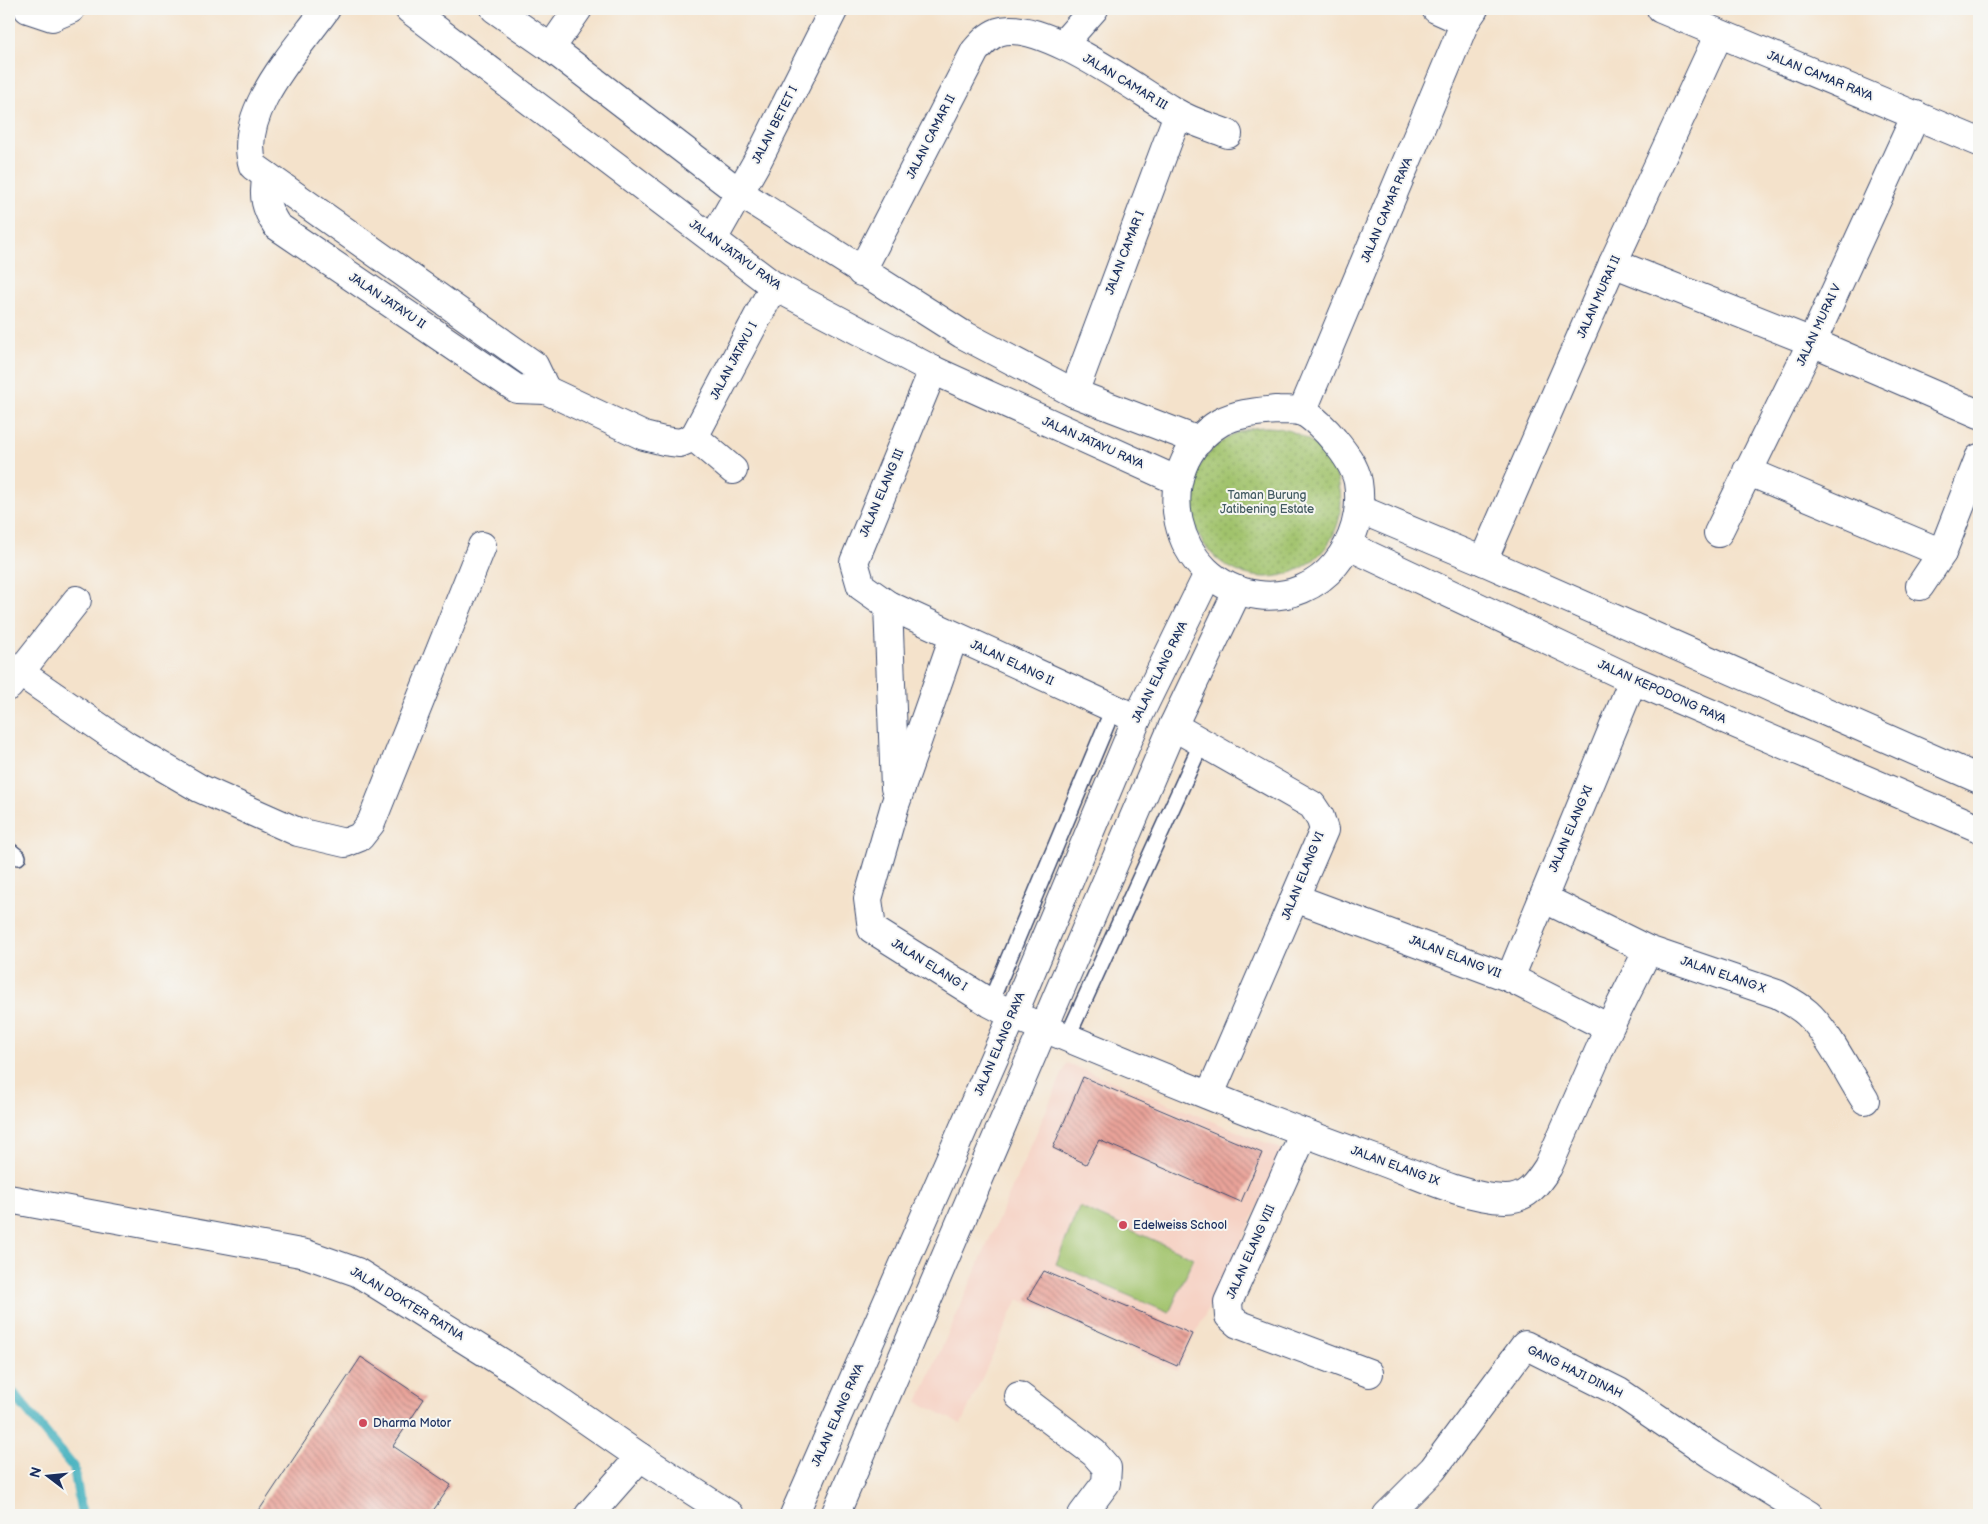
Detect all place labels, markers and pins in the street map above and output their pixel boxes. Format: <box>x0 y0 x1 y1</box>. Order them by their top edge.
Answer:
place label: Edelweiss School <box>1133 1218 1227 1233</box>
marker: Edelweiss School <box>1117 1219 1129 1231</box>
place label: Dharma Motor <box>373 1416 452 1431</box>
marker: Dharma Motor <box>357 1417 369 1429</box>

